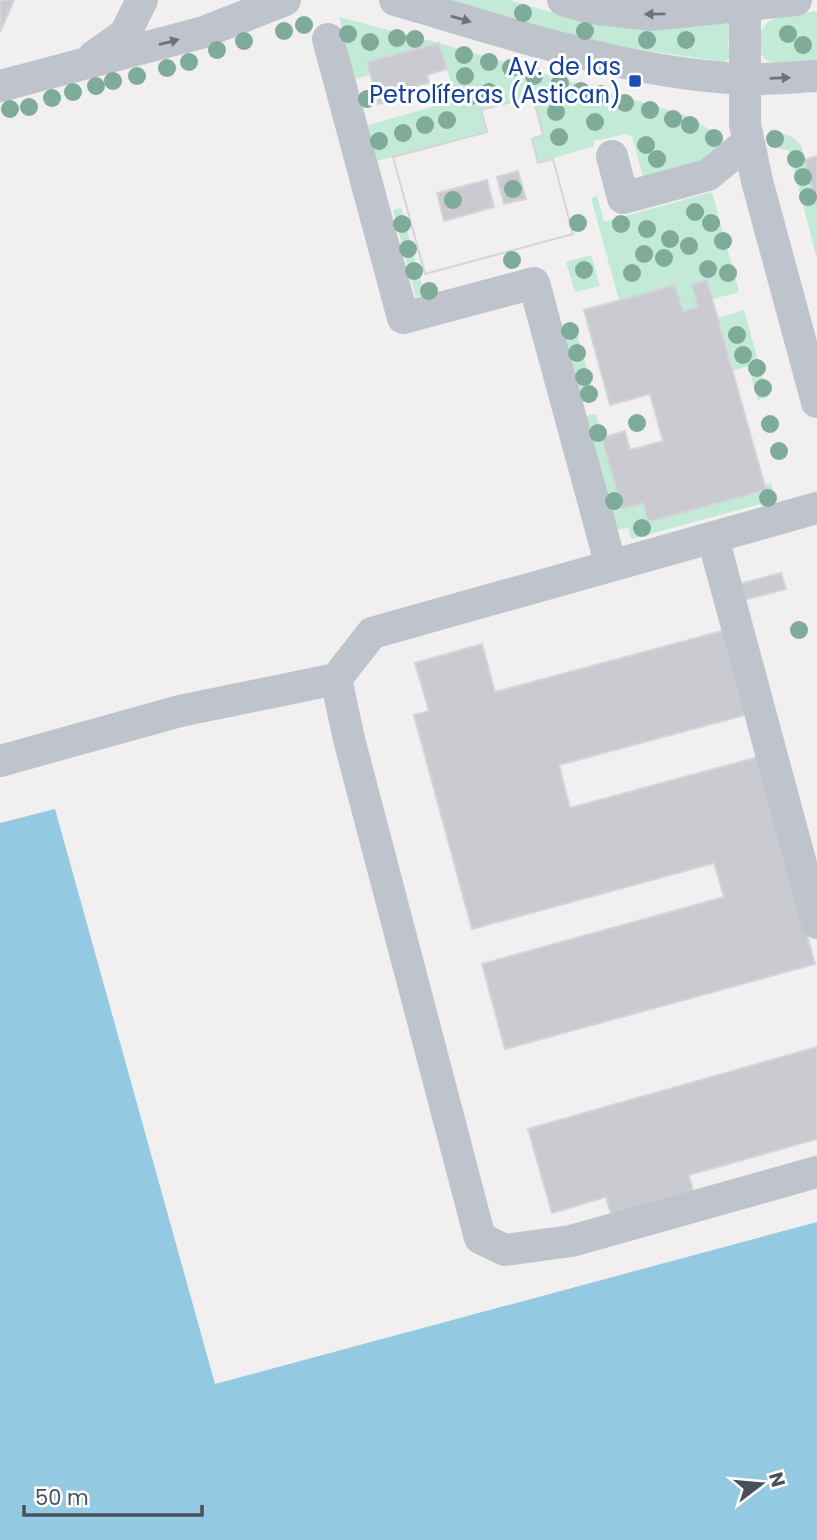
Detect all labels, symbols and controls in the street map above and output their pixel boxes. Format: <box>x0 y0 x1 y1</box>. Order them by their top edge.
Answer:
one-way arrow <box>644 8 666 20</box>
one-way arrow <box>450 14 472 25</box>
one-way arrow <box>158 36 180 47</box>
place label: Av. de las Petrolíferas (Astican) <box>369 50 621 111</box>
one-way arrow <box>770 72 792 83</box>
marker: Av. de las Petrolíferas (Astican) <box>627 73 643 89</box>
north arrow <box>726 1449 796 1519</box>
text: N <box>762 1469 792 1490</box>
scale bar <box>24 1474 203 1518</box>
text: 50 m <box>35 1483 89 1512</box>

